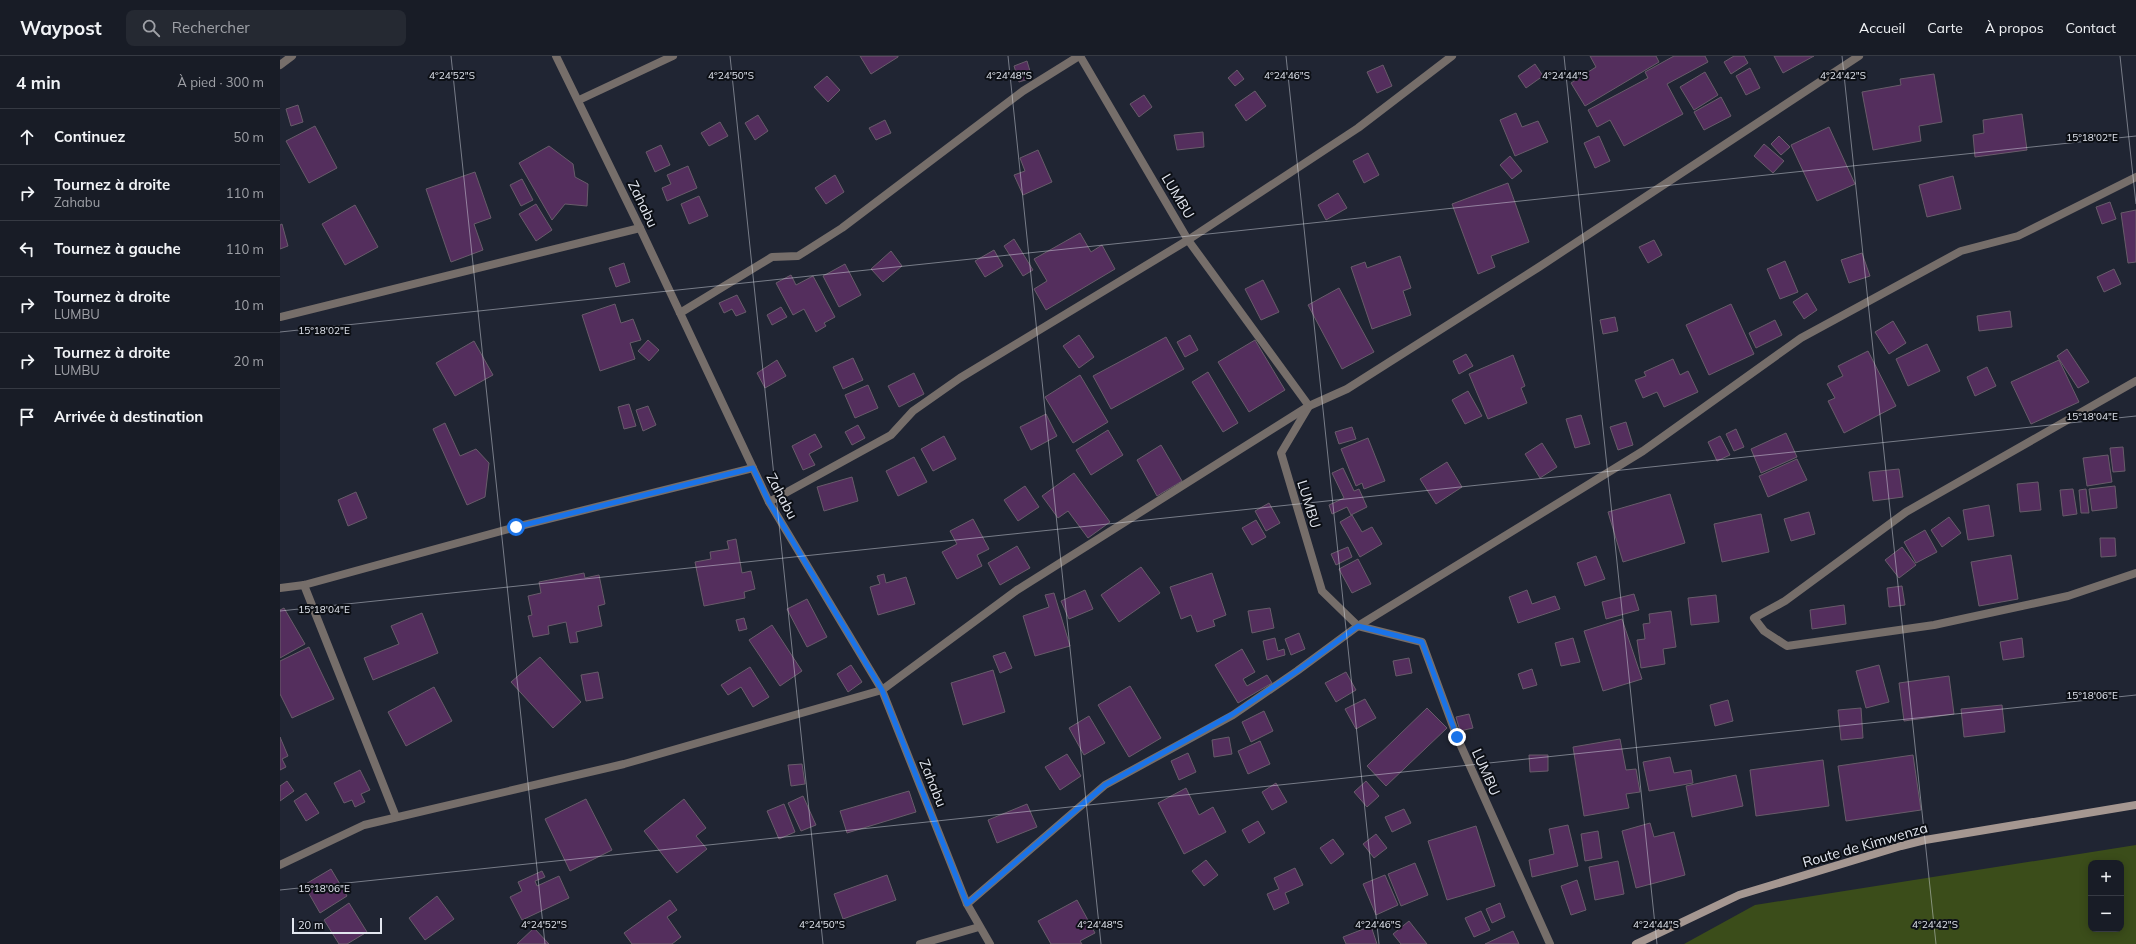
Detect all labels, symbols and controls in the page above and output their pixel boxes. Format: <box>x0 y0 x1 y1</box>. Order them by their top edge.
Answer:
search box <box>126 10 406 46</box>
text: Waypost <box>20 16 102 40</box>
icon: search <box>140 17 162 39</box>
text: Rechercher <box>172 18 250 37</box>
text: Accueil <box>1859 19 1905 37</box>
text: Carte <box>1927 19 1963 37</box>
text: À propos <box>1985 19 2044 37</box>
text: Contact <box>2066 19 2116 37</box>
text: 4°24'52"S <box>429 69 475 82</box>
text: 4°24'50"S <box>708 69 754 82</box>
text: 4°24'48"S <box>986 69 1032 82</box>
text: 4°24'46"S <box>1264 69 1310 82</box>
text: 4°24'44"S <box>1542 69 1588 82</box>
text: 4°24'42"S <box>1820 69 1866 82</box>
text: 4 min <box>16 72 61 93</box>
text: À pied · 300 m <box>177 74 264 90</box>
icon: ahead <box>16 126 38 148</box>
text: Continuez <box>54 127 125 146</box>
text: 50 m <box>234 129 264 145</box>
text: 15°18'02"E <box>2066 131 2118 144</box>
street label: LUMBU <box>1158 170 1198 222</box>
text: Tournez à droite <box>54 175 170 194</box>
street label: Zahabu <box>624 178 662 230</box>
icon: right <box>16 182 38 204</box>
text: 110 m <box>226 185 264 201</box>
text: Zahabu <box>54 194 100 210</box>
icon: left <box>16 238 38 260</box>
text: Tournez à gauche <box>54 239 181 258</box>
text: 110 m <box>226 241 264 257</box>
text: Tournez à droite <box>54 287 170 306</box>
icon: right <box>16 294 38 316</box>
text: 10 m <box>234 297 264 313</box>
text: LUMBU <box>54 306 100 322</box>
text: 15°18'02"E <box>298 324 350 337</box>
text: Tournez à droite <box>54 343 170 362</box>
icon: right <box>16 350 38 372</box>
text: 20 m <box>234 353 264 369</box>
text: LUMBU <box>54 362 100 378</box>
icon: arrive <box>16 406 38 428</box>
text: Arrivée à destination <box>54 407 203 426</box>
text: 15°18'04"E <box>2066 410 2118 423</box>
street label: Zahabu <box>762 470 802 522</box>
street label: LUMBU <box>1293 478 1325 530</box>
route start <box>507 518 525 536</box>
text: 15°18'04"E <box>298 603 350 616</box>
text: 15°18'06"E <box>2066 689 2118 702</box>
route end <box>1448 728 1466 746</box>
street label: LUMBU <box>1468 746 1504 798</box>
street label: Zahabu <box>915 757 951 809</box>
street label: Route de Kimwenza <box>1800 819 1930 871</box>
map controls <box>2088 860 2124 932</box>
button: + <box>2088 860 2124 896</box>
text: 15°18'06"E <box>298 882 350 895</box>
button: − <box>2088 896 2124 932</box>
scale bar <box>292 916 382 935</box>
text: 20 m <box>298 918 324 932</box>
text: 4°24'52"S <box>521 918 567 931</box>
text: 4°24'50"S <box>799 918 845 931</box>
text: 4°24'48"S <box>1077 918 1123 931</box>
text: 4°24'46"S <box>1355 918 1401 931</box>
text: 4°24'44"S <box>1633 918 1679 931</box>
text: 4°24'42"S <box>1912 918 1958 931</box>

